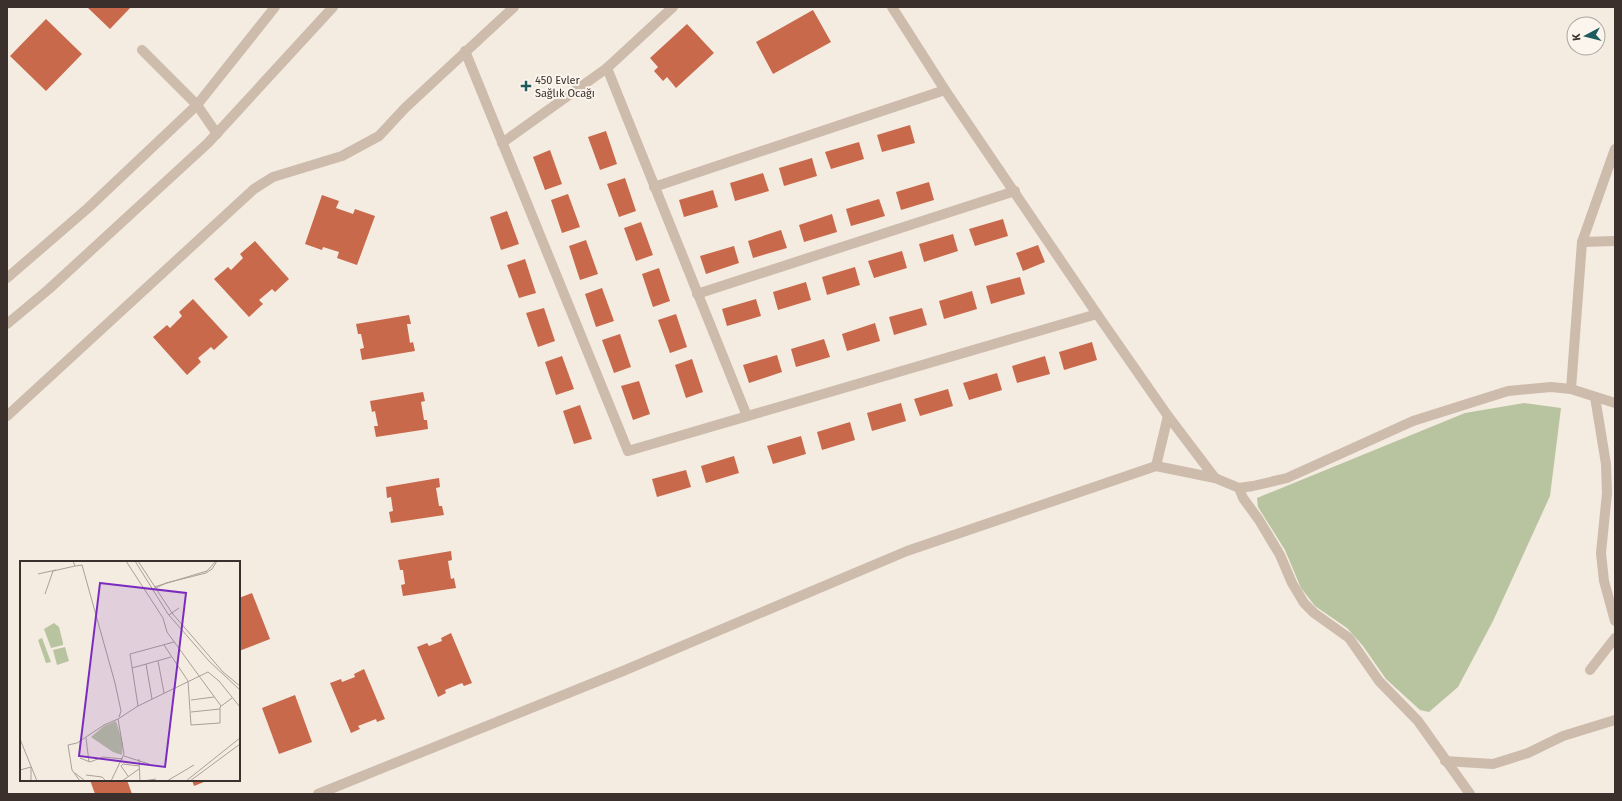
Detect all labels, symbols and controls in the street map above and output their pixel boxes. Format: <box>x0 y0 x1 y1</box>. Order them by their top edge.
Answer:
north arrow <box>1566 16 1606 56</box>
text: K <box>1570 32 1583 41</box>
place label: 450 Evler Sağlık Ocağı <box>535 74 595 100</box>
marker: 450 Evler Sağlık Ocağı <box>520 80 532 92</box>
inset map <box>20 561 240 781</box>

